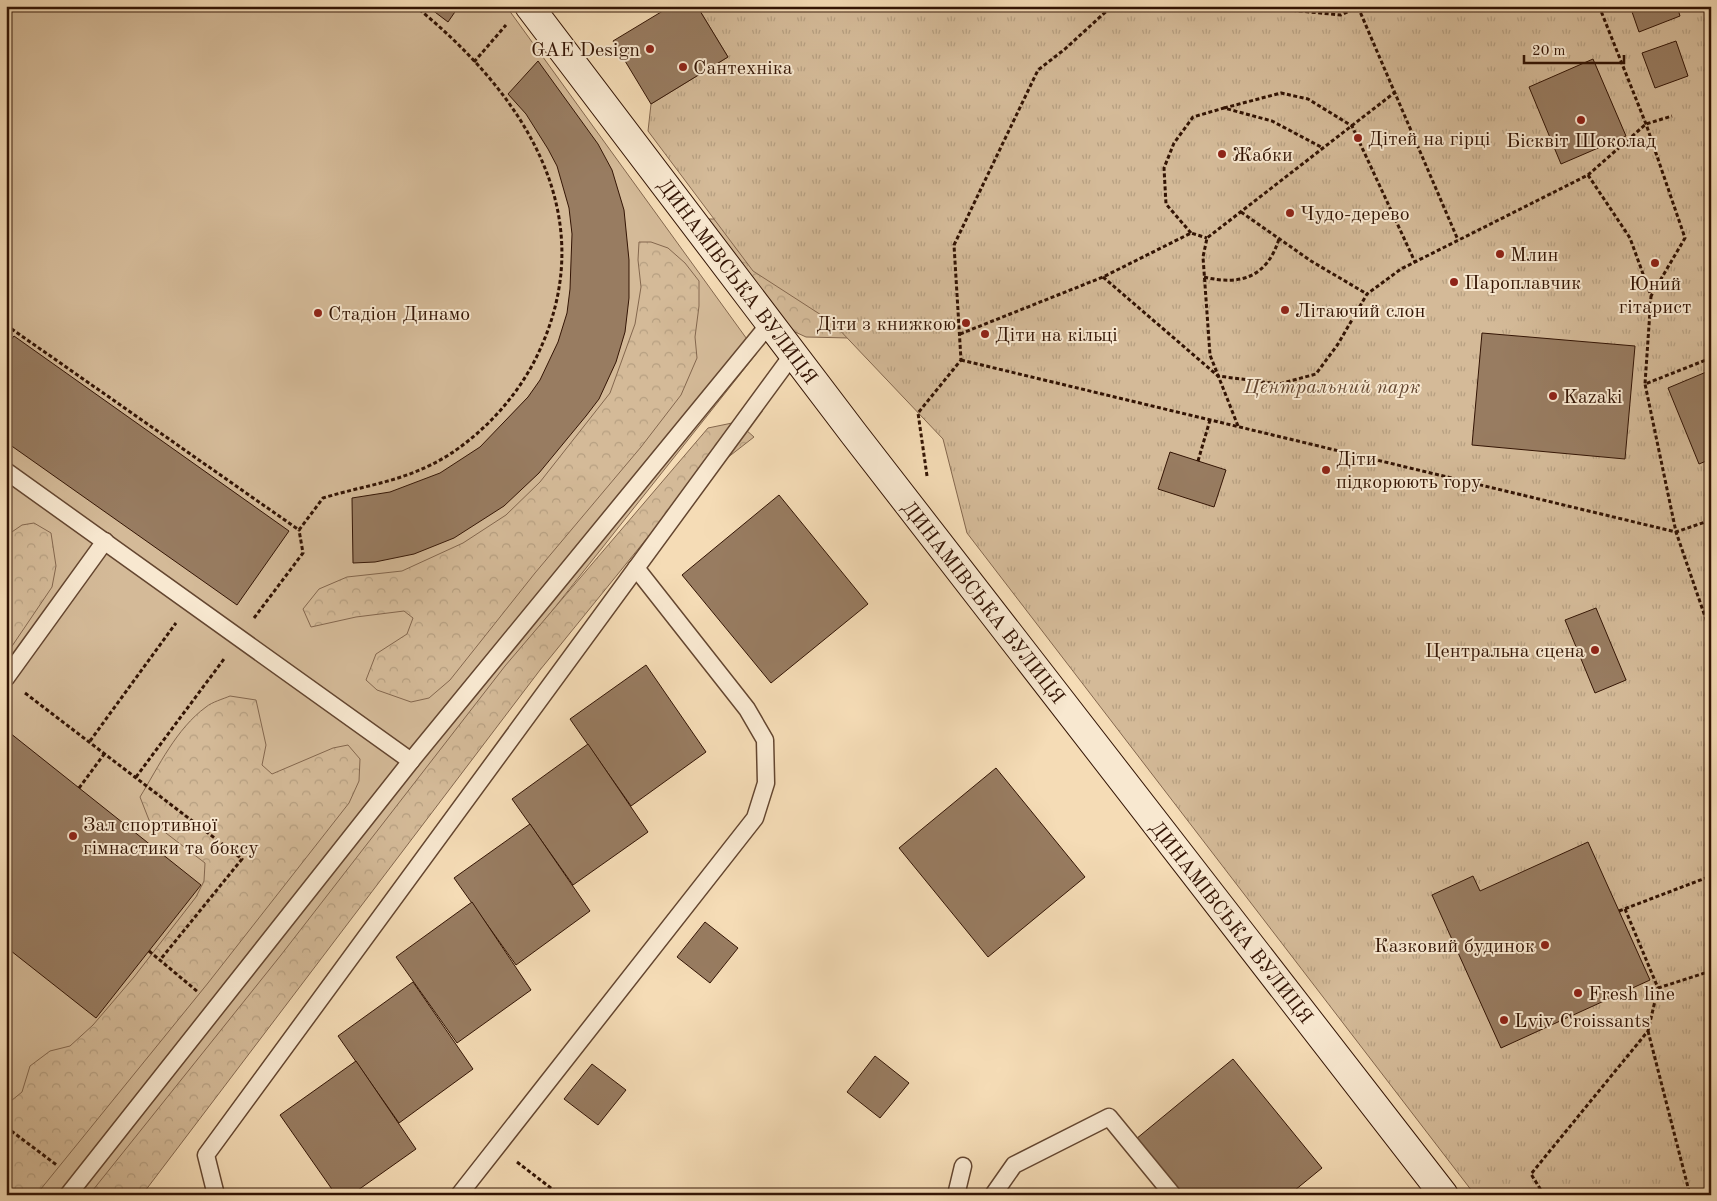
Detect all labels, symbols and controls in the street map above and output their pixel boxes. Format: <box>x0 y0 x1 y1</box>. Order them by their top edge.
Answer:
scale bar <box>1524 32 1624 64</box>
place label: GAE Design <box>531 41 640 61</box>
marker: GAE Design <box>644 43 656 55</box>
text: 20 m <box>1532 44 1566 59</box>
place label: Сантехніка <box>693 59 793 79</box>
marker: Сантехніка <box>677 61 689 73</box>
marker: Бісквіт Шоколад <box>1575 114 1587 126</box>
place label: Дітей на гірці <box>1368 130 1490 150</box>
marker: Дітей на гірці <box>1352 132 1364 144</box>
place label: Бісквіт Шоколад <box>1506 132 1656 152</box>
place label: Жабки <box>1232 146 1293 166</box>
marker: Жабки <box>1216 148 1228 160</box>
street label: ДИНАМІВСЬКА ВУЛИЦЯ <box>653 176 820 388</box>
place label: Чудо-дерево <box>1300 205 1410 225</box>
marker: Чудо-дерево <box>1284 207 1296 219</box>
place label: Млин <box>1510 246 1559 266</box>
marker: Млин <box>1494 248 1506 260</box>
marker: Юний гітарист <box>1649 257 1661 269</box>
place label: Пароплавчик <box>1464 274 1581 294</box>
place label: Юний гітарист <box>1619 275 1691 318</box>
marker: Пароплавчик <box>1448 276 1460 288</box>
place label: Літаючий слон <box>1295 302 1425 322</box>
marker: Літаючий слон <box>1279 304 1291 316</box>
place label: Стадіон Динамо <box>328 305 470 325</box>
marker: Стадіон Динамо <box>312 307 324 319</box>
place label: Діти з книжкою <box>816 315 956 335</box>
marker: Діти з книжкою <box>960 317 972 329</box>
place label: Діти на кільці <box>995 326 1118 346</box>
marker: Діти на кільці <box>979 328 991 340</box>
park label: Центральний парк <box>1243 378 1420 398</box>
place label: Kazaki <box>1563 388 1622 408</box>
marker: Kazaki <box>1547 390 1559 402</box>
place label: Діти підкорюють гору <box>1336 450 1482 493</box>
marker: Діти підкорюють гору <box>1320 464 1332 476</box>
street label: ДИНАМІВСЬКА ВУЛИЦЯ <box>897 498 1068 708</box>
place label: Центральна сцена <box>1425 642 1585 662</box>
marker: Центральна сцена <box>1589 644 1601 656</box>
place label: Зал спортивної гімнастики та боксу <box>83 816 259 859</box>
street label: ДИНАМІВСЬКА ВУЛИЦЯ <box>1145 818 1316 1028</box>
marker: Зал спортивної гімнастики та боксу <box>67 830 79 842</box>
place label: Казковий будинок <box>1374 937 1535 957</box>
marker: Казковий будинок <box>1539 939 1551 951</box>
place label: Fresh line <box>1588 985 1675 1005</box>
marker: Fresh line <box>1572 987 1584 999</box>
place label: Lviv Croissants <box>1514 1012 1650 1032</box>
marker: Lviv Croissants <box>1498 1014 1510 1026</box>

